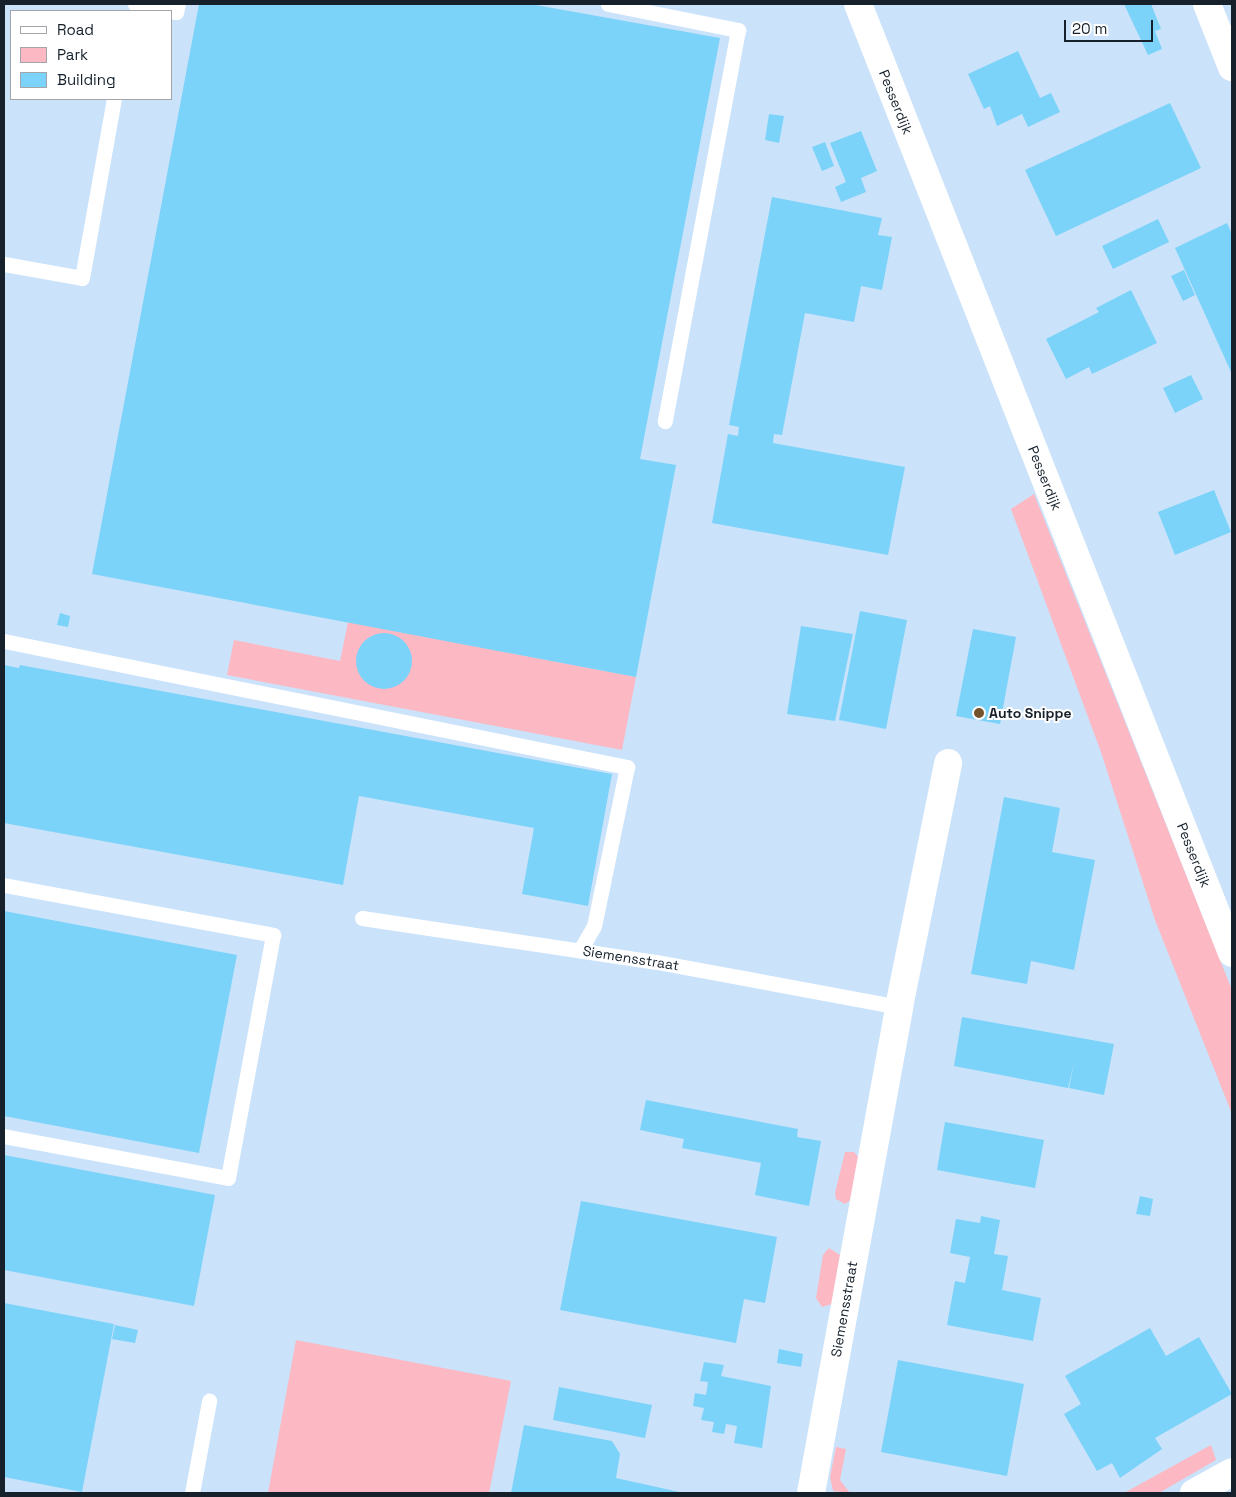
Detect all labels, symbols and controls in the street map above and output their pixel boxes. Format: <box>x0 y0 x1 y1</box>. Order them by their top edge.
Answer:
legend <box>10 10 172 100</box>
scale bar <box>1066 10 1155 42</box>
text: 20 m <box>1072 19 1107 38</box>
text: Road <box>57 20 94 39</box>
text: Park <box>57 45 88 64</box>
street label: Pesserdijk <box>875 67 917 137</box>
text: Building <box>57 70 116 89</box>
street label: Pesserdijk <box>1024 443 1066 513</box>
place label: Auto Snippe <box>989 705 1072 721</box>
marker: Auto Snippe <box>973 707 985 719</box>
street label: Pesserdijk <box>1173 820 1215 890</box>
street label: Siemensstraat <box>582 942 680 974</box>
street label: Siemensstraat <box>827 1260 861 1358</box>

